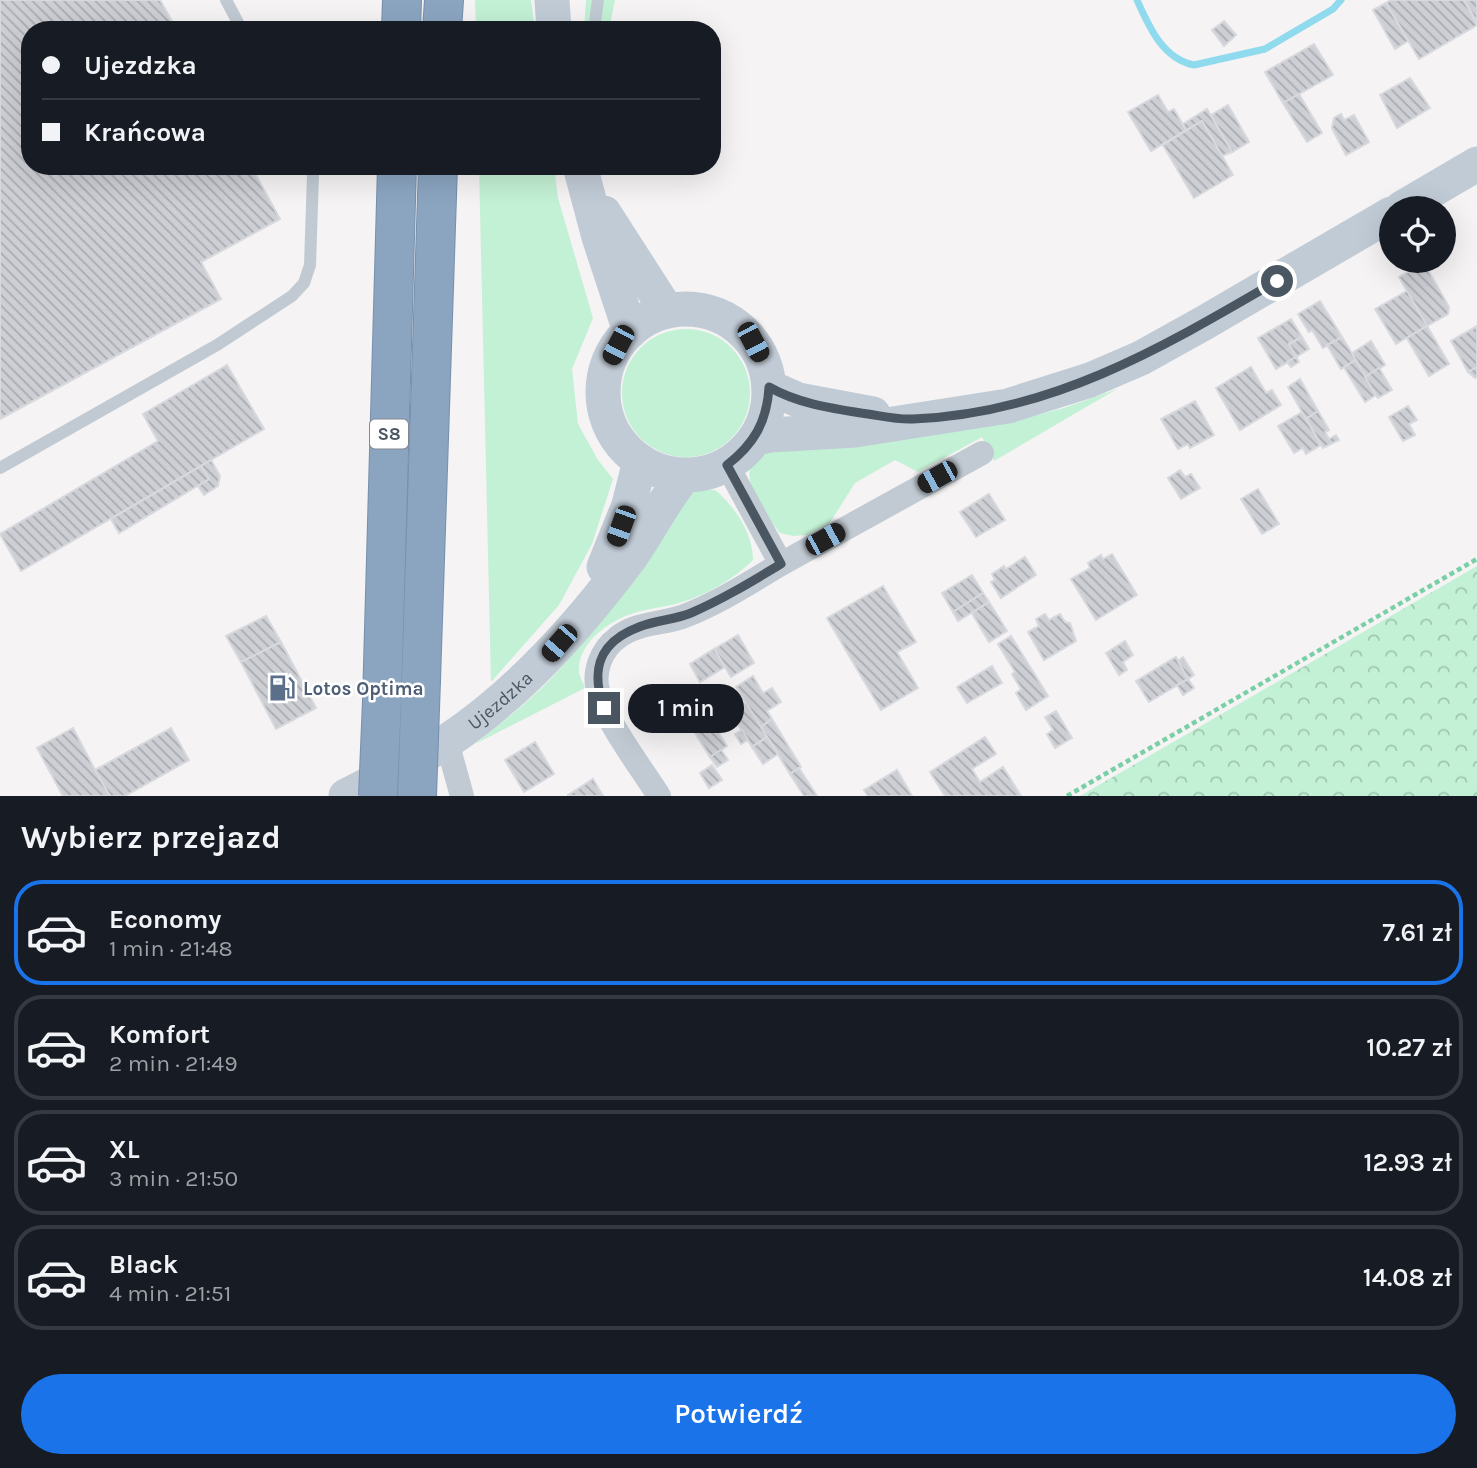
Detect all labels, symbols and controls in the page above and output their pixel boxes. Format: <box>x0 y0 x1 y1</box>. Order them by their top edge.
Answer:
text: Ujezdzka <box>84 50 197 81</box>
text: Krańcowa <box>84 117 206 148</box>
map controls <box>1379 196 1456 273</box>
button: locate <box>1379 196 1456 273</box>
route start <box>1261 265 1293 297</box>
car <box>734 319 773 365</box>
car <box>599 322 638 368</box>
road number: S8 <box>370 420 408 448</box>
car <box>914 458 961 496</box>
car <box>604 503 639 549</box>
car <box>802 520 849 558</box>
car <box>538 620 581 666</box>
street label: Ujezdzka <box>464 667 538 735</box>
fuel station icon: Lotos Optima <box>267 673 297 703</box>
place label: Lotos Optima <box>303 678 424 700</box>
callout: 1 min <box>628 684 744 732</box>
route end <box>588 692 620 724</box>
text: 1 min <box>657 695 715 722</box>
text: Wybierz przejazd <box>21 819 281 856</box>
icon: car <box>25 901 88 964</box>
text: Economy <box>109 904 221 935</box>
text: 7.61 zł <box>1382 917 1452 948</box>
text: 1 min · 21:48 <box>109 935 233 962</box>
icon: car <box>25 1016 88 1079</box>
text: Komfort <box>109 1019 210 1050</box>
text: 10.27 zł <box>1366 1032 1452 1063</box>
text: 2 min · 21:49 <box>109 1050 238 1077</box>
icon: car <box>25 1131 88 1194</box>
text: XL <box>109 1134 140 1165</box>
text: 12.93 zł <box>1364 1147 1452 1178</box>
text: 3 min · 21:50 <box>109 1165 238 1192</box>
icon: car <box>25 1246 88 1309</box>
text: Black <box>109 1249 178 1280</box>
text: 14.08 zł <box>1363 1262 1452 1293</box>
text: 4 min · 21:51 <box>109 1280 231 1307</box>
button: Potwierdź <box>21 1374 1456 1454</box>

